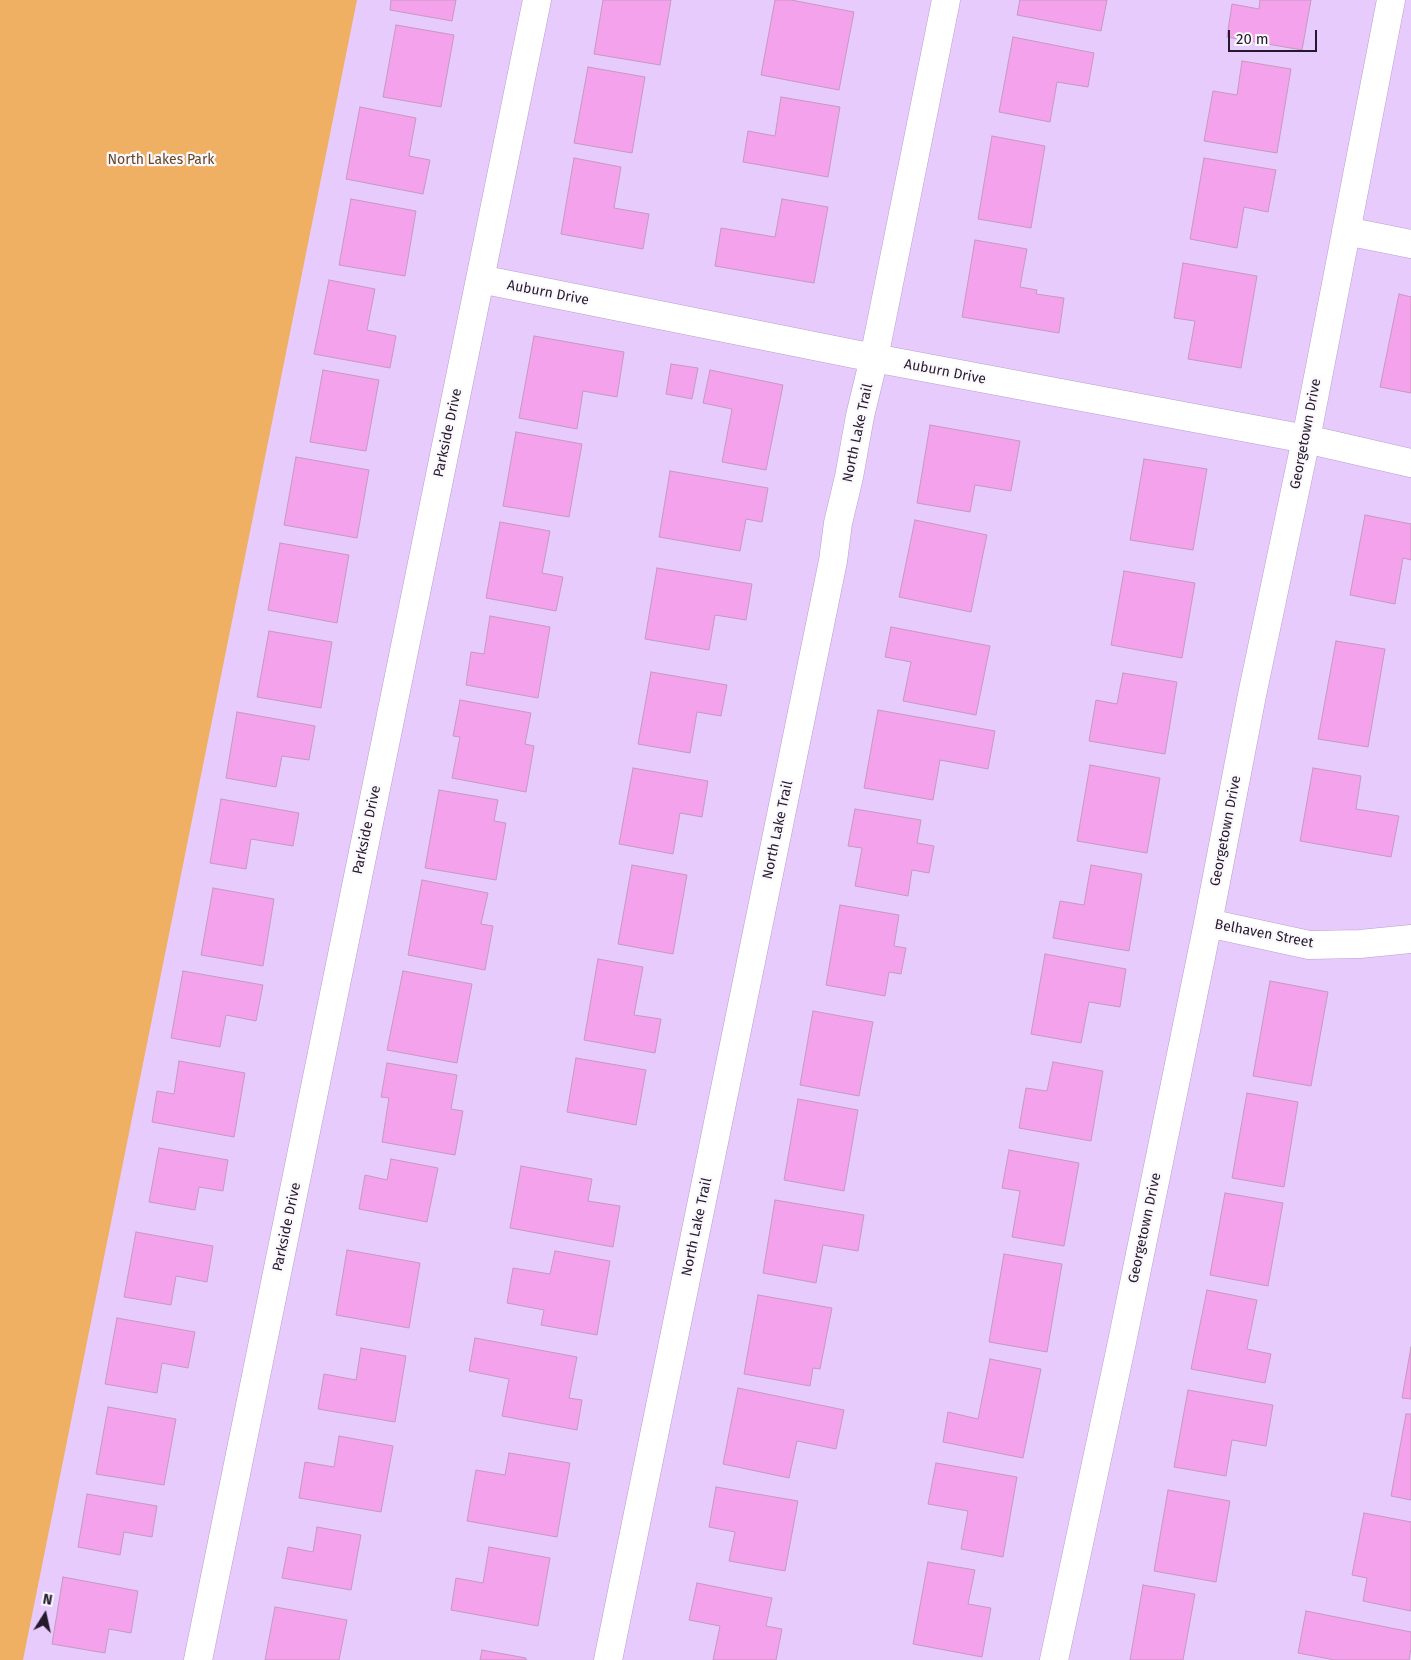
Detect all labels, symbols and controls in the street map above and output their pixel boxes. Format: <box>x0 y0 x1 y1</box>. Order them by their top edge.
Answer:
scale bar <box>1231 20 1320 52</box>
text: 20 m <box>1236 30 1269 48</box>
park label: North Lakes Park <box>107 152 215 168</box>
street label: Auburn Drive <box>506 277 590 309</box>
street label: Auburn Drive <box>903 356 987 388</box>
street label: Georgetown Drive <box>1287 377 1325 491</box>
street label: North Lake Trail <box>839 382 877 484</box>
street label: Parkside Drive <box>430 387 466 479</box>
street label: Georgetown Drive <box>1207 774 1245 888</box>
street label: North Lake Trail <box>759 779 797 881</box>
street label: Parkside Drive <box>349 784 385 876</box>
street label: Belhaven Street <box>1213 916 1315 952</box>
street label: Georgetown Drive <box>1125 1171 1165 1285</box>
street label: North Lake Trail <box>678 1176 716 1278</box>
street label: Parkside Drive <box>269 1181 305 1273</box>
north arrow <box>20 1590 70 1640</box>
text: N <box>42 1591 54 1609</box>

